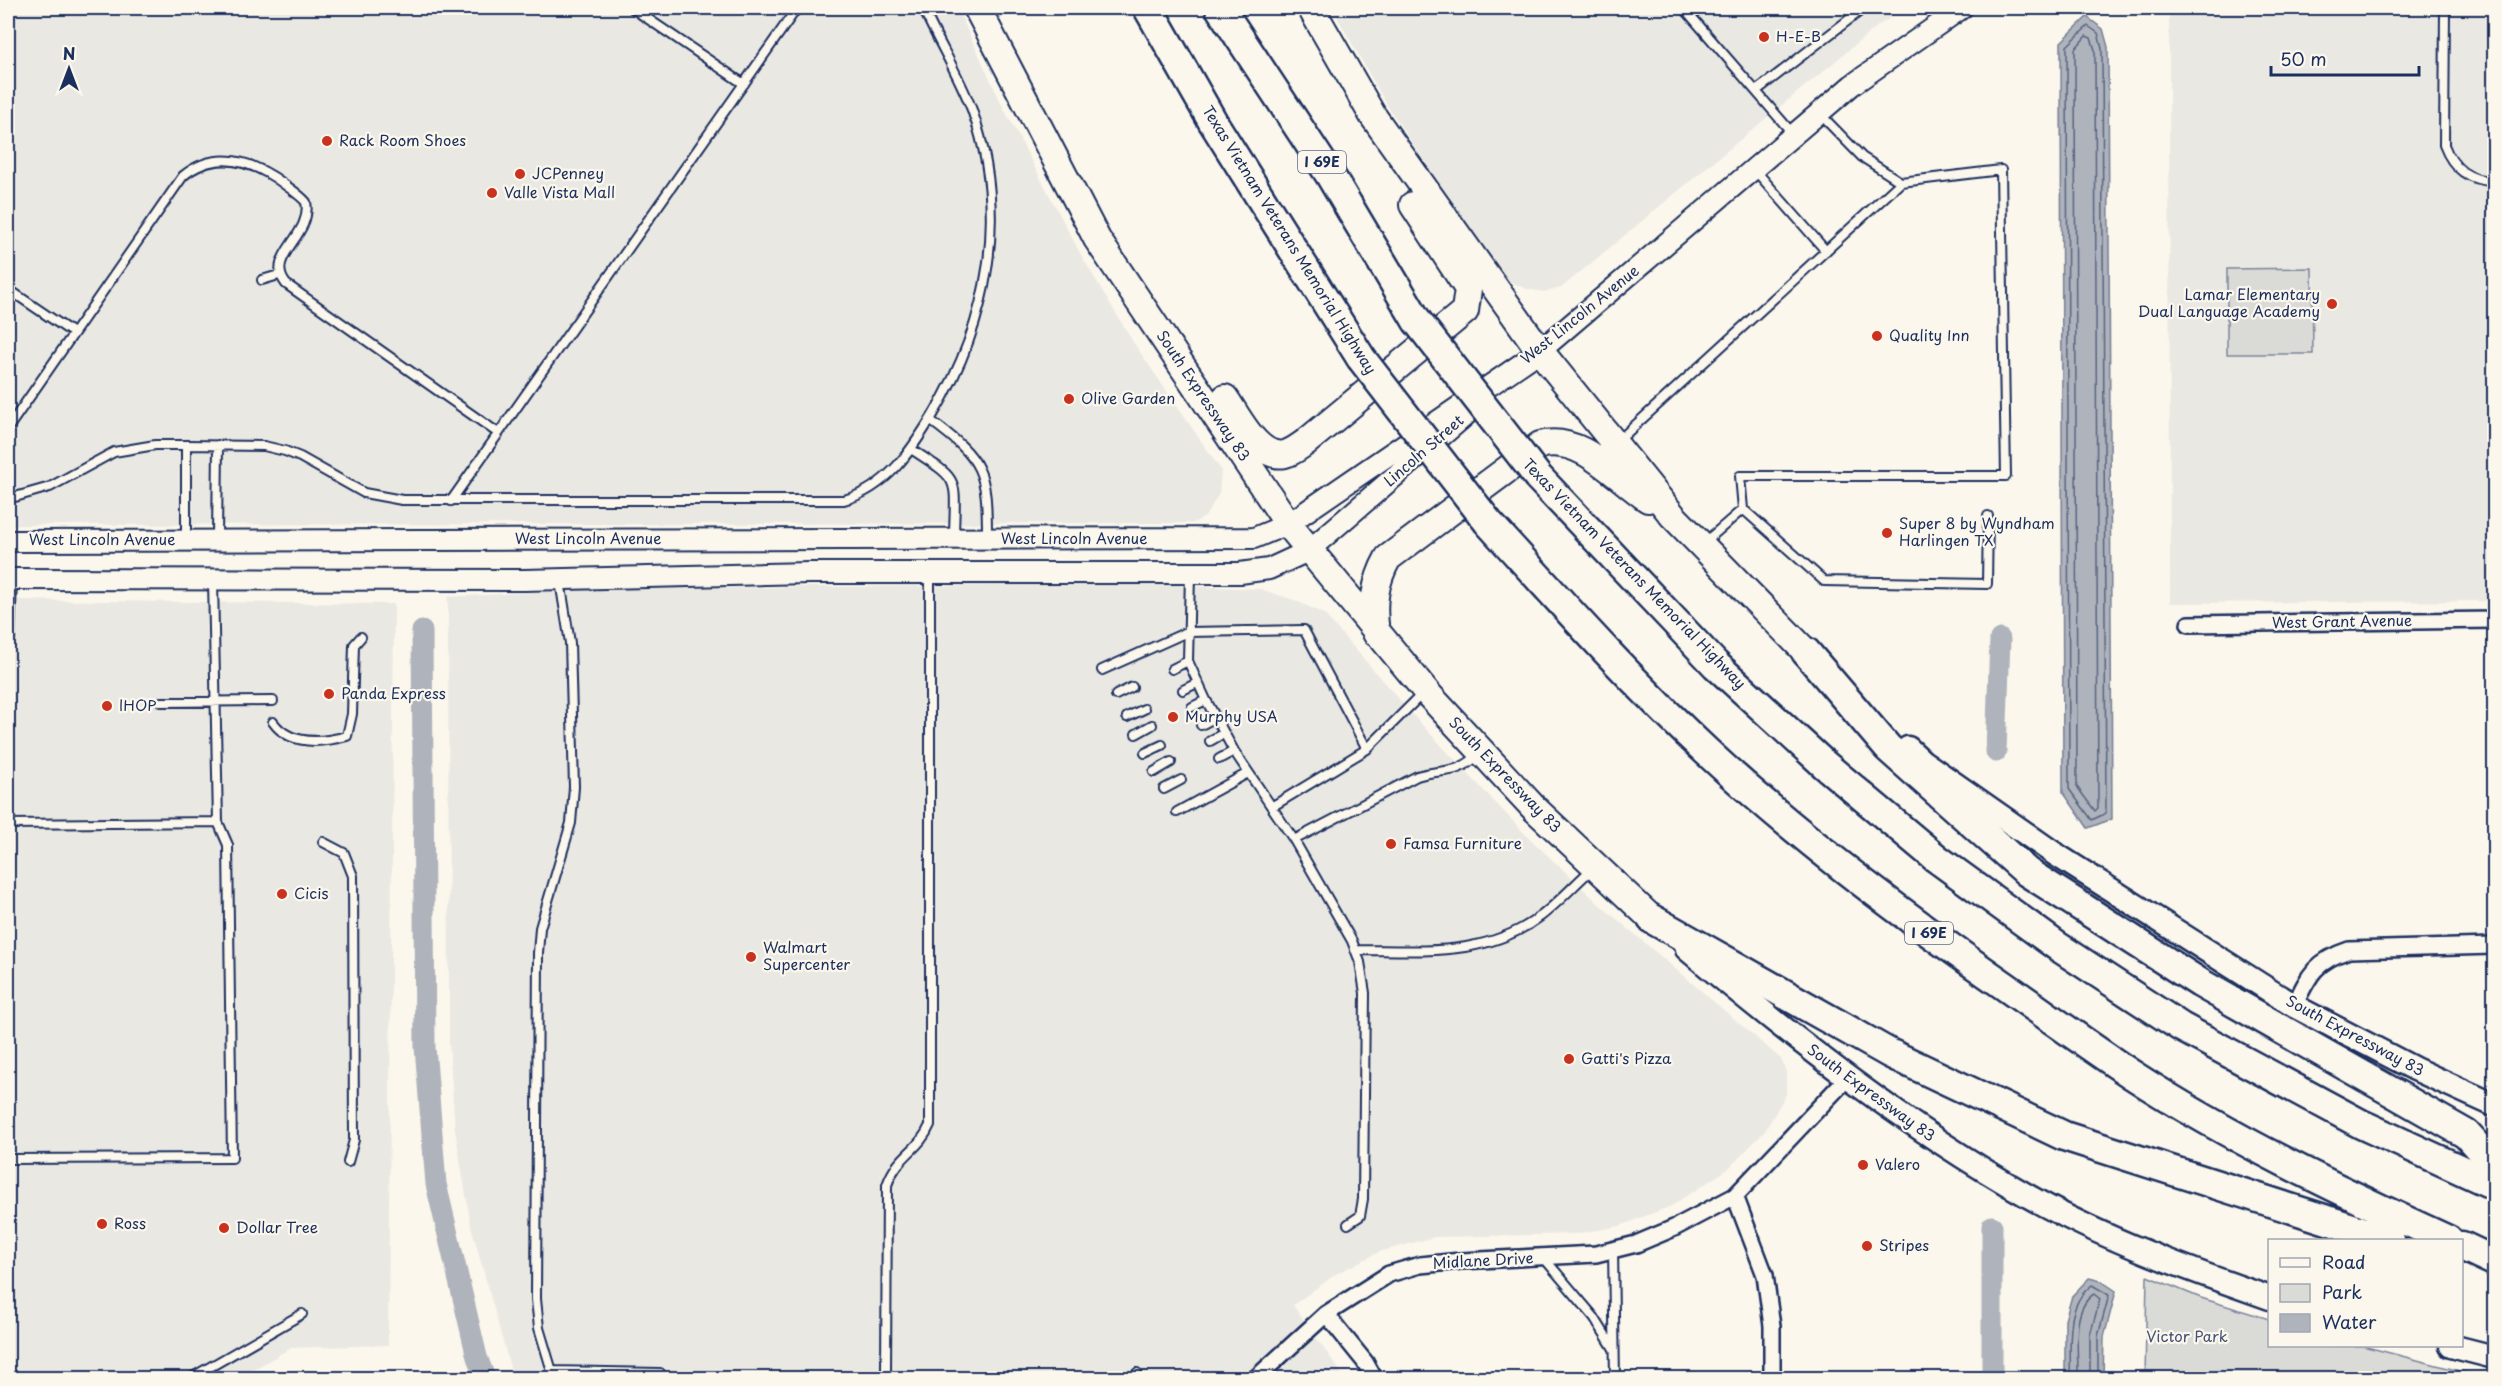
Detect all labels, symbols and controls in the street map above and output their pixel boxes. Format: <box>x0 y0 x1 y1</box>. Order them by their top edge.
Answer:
place label: H-E-B <box>1776 24 1821 47</box>
marker: H-E-B <box>1757 30 1771 44</box>
north arrow <box>39 39 99 99</box>
scale bar <box>2271 39 2420 77</box>
text: N <box>63 41 75 65</box>
text: 50 m <box>2280 45 2327 72</box>
street label: Texas Vietnam Veterans Memorial Highway <box>1198 100 1383 378</box>
place label: Rack Room Shoes <box>339 128 466 151</box>
marker: Rack Room Shoes <box>320 134 334 148</box>
road number: I 69E <box>1298 151 1346 173</box>
place label: JCPenney <box>532 161 604 184</box>
marker: JCPenney <box>513 167 527 181</box>
place label: Valle Vista Mall <box>504 180 615 203</box>
marker: Valle Vista Mall <box>485 186 499 200</box>
street label: West Lincoln Avenue <box>1515 259 1643 369</box>
place label: Lamar Elementary Dual Language Academy <box>2138 282 2320 322</box>
marker: Lamar Elementary Dual Language Academy <box>2325 297 2339 311</box>
place label: Quality Inn <box>1889 323 1970 346</box>
street label: South Expressway 83 <box>1152 325 1257 465</box>
marker: Quality Inn <box>1870 329 1884 343</box>
place label: Olive Garden <box>1081 386 1175 409</box>
marker: Olive Garden <box>1062 392 1076 406</box>
street label: Lincoln Street <box>1378 408 1468 491</box>
street label: Texas Vietnam Veterans Memorial Highway <box>1518 452 1752 694</box>
place label: Super 8 by Wyndham Harlingen TX <box>1899 511 2055 551</box>
street label: West Lincoln Avenue <box>515 526 661 549</box>
street label: West Lincoln Avenue <box>1001 526 1147 549</box>
marker: Super 8 by Wyndham Harlingen TX <box>1880 526 1894 540</box>
street label: West Lincoln Avenue <box>29 527 175 550</box>
street label: West Grant Avenue <box>2272 608 2412 633</box>
place label: Panda Express <box>341 681 446 704</box>
marker: Panda Express <box>322 687 336 701</box>
place label: IHOP <box>119 693 157 716</box>
marker: IHOP <box>100 699 114 713</box>
place label: Murphy USA <box>1185 704 1278 727</box>
marker: Murphy USA <box>1166 710 1180 724</box>
street label: South Expressway 83 <box>1444 711 1568 837</box>
place label: Famsa Furniture <box>1403 831 1522 854</box>
marker: Famsa Furniture <box>1384 837 1398 851</box>
place label: Cicis <box>294 881 328 904</box>
marker: Cicis <box>275 887 289 901</box>
road number: I 69E <box>1905 922 1953 944</box>
place label: Walmart Supercenter <box>763 935 850 975</box>
marker: Walmart Supercenter <box>744 950 758 964</box>
street label: South Expressway 83 <box>2282 988 2429 1081</box>
street label: South Expressway 83 <box>1803 1037 1941 1146</box>
place label: Gatti's Pizza <box>1581 1046 1672 1069</box>
marker: Gatti's Pizza <box>1562 1052 1576 1066</box>
place label: Valero <box>1875 1152 1920 1175</box>
marker: Valero <box>1856 1158 1870 1172</box>
place label: Ross <box>114 1211 146 1234</box>
place label: Dollar Tree <box>236 1215 318 1238</box>
marker: Ross <box>95 1217 109 1231</box>
marker: Dollar Tree <box>217 1221 231 1235</box>
place label: Stripes <box>1879 1233 1929 1256</box>
marker: Stripes <box>1860 1239 1874 1253</box>
legend <box>2268 1239 2463 1347</box>
street label: Midlane Drive <box>1432 1245 1534 1274</box>
text: Road <box>2322 1248 2366 1275</box>
text: Park <box>2322 1278 2362 1305</box>
text: Water <box>2322 1308 2377 1335</box>
park label: Victor Park <box>2146 1324 2228 1347</box>

